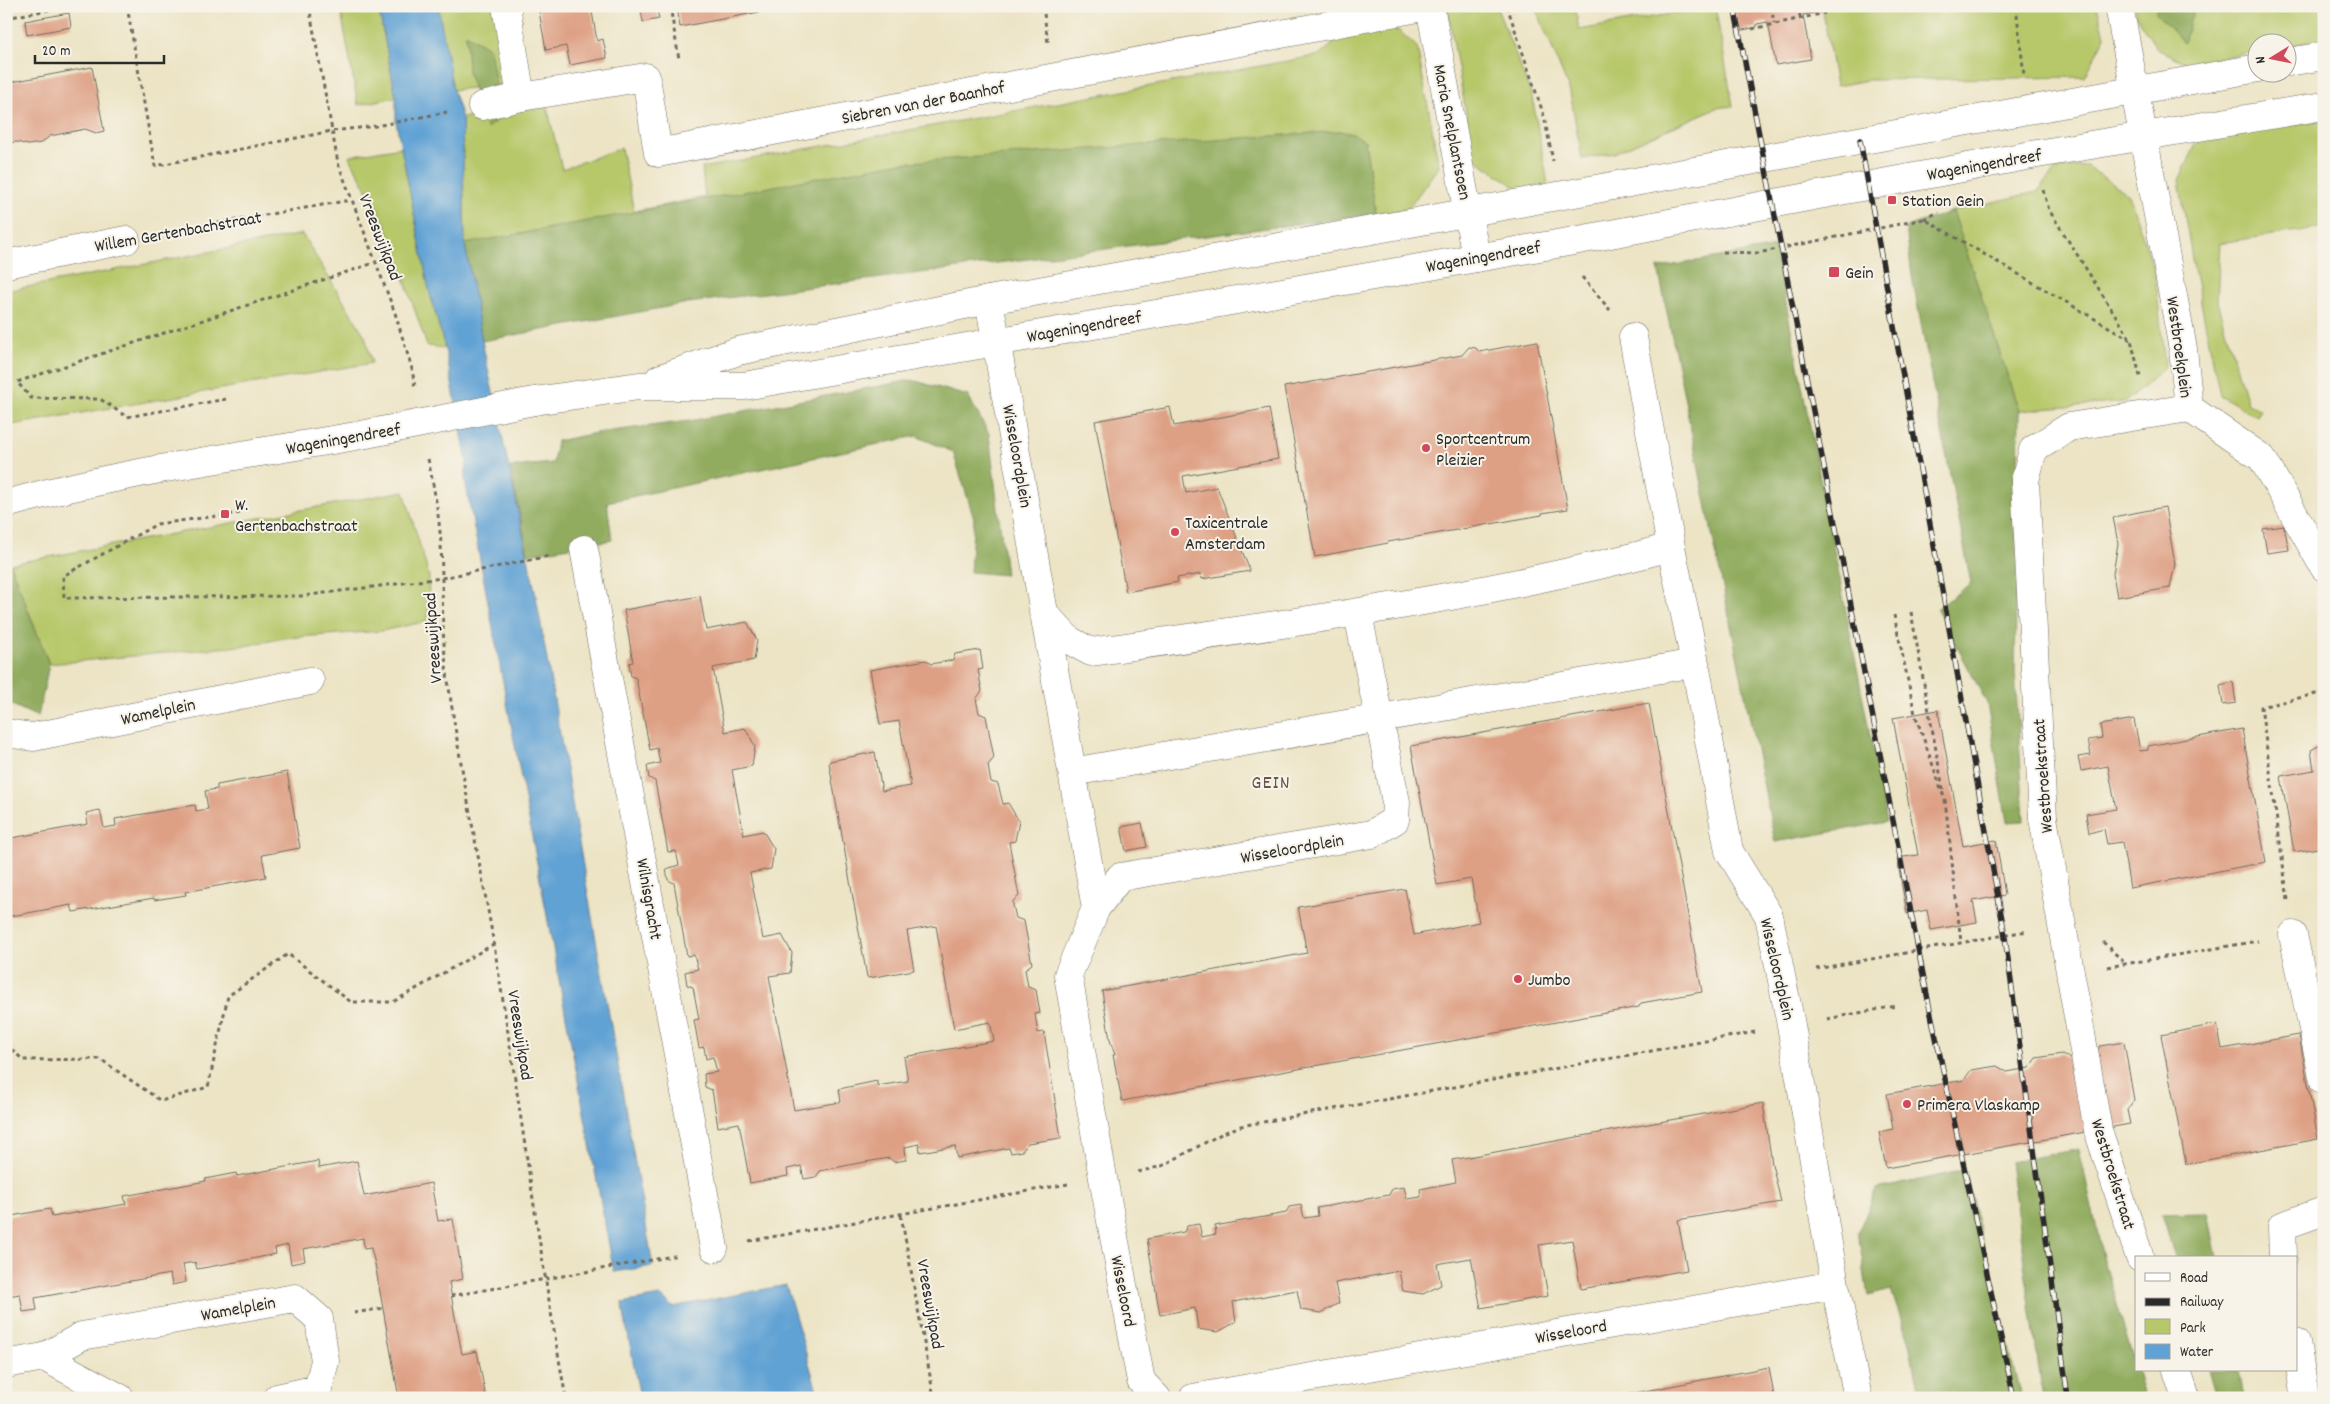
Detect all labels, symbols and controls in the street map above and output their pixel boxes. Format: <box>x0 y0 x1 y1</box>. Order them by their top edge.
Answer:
scale bar <box>35 32 164 64</box>
north arrow <box>2248 32 2298 82</box>
text: 20 m <box>42 41 70 63</box>
text: N <box>2251 55 2272 65</box>
street label: Maria Snelplantsoen <box>1425 62 1476 202</box>
street label: Siebren van der Baanhof <box>840 76 1008 133</box>
street label: Wageningendreef <box>1925 144 2044 189</box>
place label: Station Gein <box>1902 190 1984 215</box>
street label: Vreeswijkpad <box>351 191 407 285</box>
marker: Station Gein <box>1886 194 1898 206</box>
street label: Willem Gertenbachstraat <box>93 206 264 260</box>
street label: Wageningendreef <box>1424 236 1543 281</box>
place label: Gein <box>1845 262 1874 287</box>
marker: Gein <box>1827 265 1841 279</box>
street label: Westbroekplein <box>2158 295 2197 400</box>
street label: Wageningendreef <box>1025 306 1144 351</box>
street label: Wisseloordplein <box>994 403 1037 510</box>
street label: Wageningendreef <box>284 418 403 463</box>
place label: Sportcentrum Pleizier <box>1436 428 1530 474</box>
marker: Sportcentrum Pleizier <box>1420 442 1432 454</box>
place label: W. Gertenbachstraat <box>235 494 358 540</box>
marker: W. Gertenbachstraat <box>219 508 231 520</box>
place label: Taxicentrale Amsterdam <box>1185 512 1268 558</box>
marker: Taxicentrale Amsterdam <box>1169 526 1181 538</box>
street label: Vreeswijkpad <box>419 592 450 684</box>
street label: Wamelplein <box>119 693 198 734</box>
street label: Westbroekstraat <box>2028 717 2061 834</box>
district label: GEIN <box>1251 770 1291 798</box>
street label: Wisseloordplein <box>1239 829 1346 872</box>
street label: Wilnisgracht <box>628 857 667 942</box>
street label: Wisseloordplein <box>1752 916 1799 1023</box>
place label: Jumbo <box>1528 969 1570 994</box>
marker: Jumbo <box>1512 973 1524 985</box>
street label: Vreeswijkpad <box>499 989 538 1082</box>
place label: Primera Vlaskamp <box>1917 1094 2040 1119</box>
marker: Primera Vlaskamp <box>1901 1098 1913 1110</box>
street label: Westbroekstraat <box>2083 1116 2140 1234</box>
street label: Wisseloord <box>1102 1254 1141 1329</box>
legend <box>2135 1256 2298 1372</box>
street label: Vreeswijkpad <box>908 1257 949 1351</box>
text: Road <box>2180 1268 2208 1290</box>
street label: Wamelplein <box>199 1292 278 1329</box>
text: Railway <box>2180 1292 2224 1314</box>
street label: Wisseloord <box>1534 1315 1609 1352</box>
text: Park <box>2180 1318 2206 1340</box>
text: Water <box>2180 1342 2214 1364</box>

